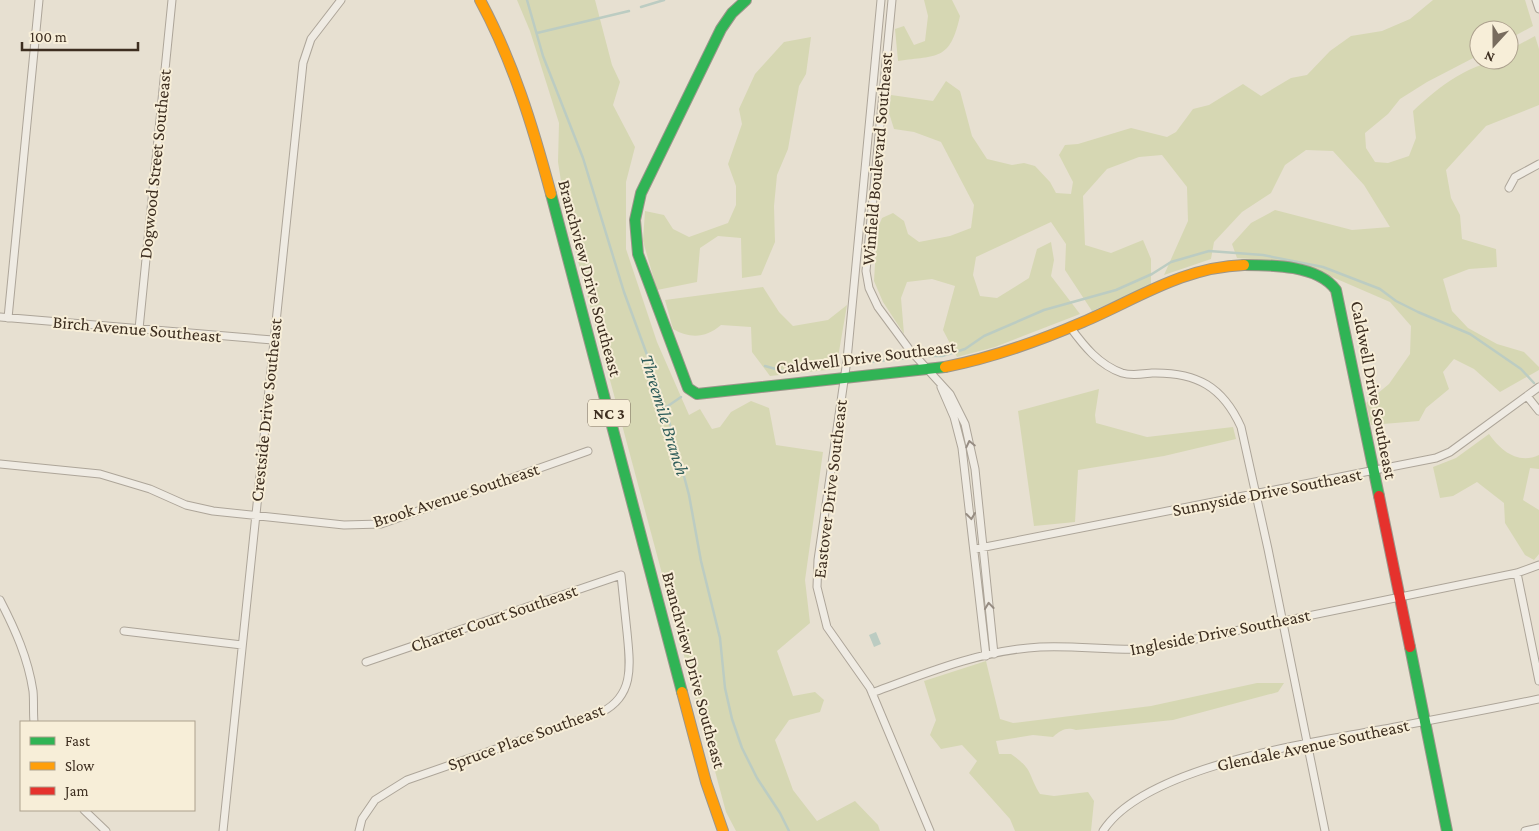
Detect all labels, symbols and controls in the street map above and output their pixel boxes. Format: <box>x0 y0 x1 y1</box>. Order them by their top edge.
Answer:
scale bar <box>22 20 139 52</box>
north arrow <box>1469 20 1519 70</box>
text: 100 m <box>30 29 67 45</box>
text: N <box>1482 48 1497 66</box>
street label: Winfield Boulevard Southeast <box>858 51 896 266</box>
street label: Dogwood Street Southeast <box>135 67 175 260</box>
street label: Branchview Drive Southeast <box>554 177 626 380</box>
street label: Caldwell Drive Southeast <box>1347 299 1401 482</box>
street label: Birch Avenue Southeast <box>52 312 223 346</box>
street label: Crestside Drive Southeast <box>246 316 286 503</box>
street label: Caldwell Drive Southeast <box>775 336 958 378</box>
water label: Threemile Branch <box>637 352 693 478</box>
street label: Eastover Drive Southeast <box>809 397 851 580</box>
road number: NC 3 <box>588 399 630 426</box>
one-way arrow <box>965 440 976 449</box>
street label: Brook Avenue Southeast <box>370 458 543 531</box>
street label: Sunnyside Drive Southeast <box>1171 464 1364 520</box>
one-way arrow <box>965 513 976 521</box>
street label: Branchview Drive Southeast <box>658 569 730 772</box>
street label: Charter Court Southeast <box>408 580 581 656</box>
one-way arrow <box>984 601 995 609</box>
street label: Ingleside Drive Southeast <box>1128 604 1313 659</box>
street label: Spruce Place Southeast <box>445 699 608 775</box>
street label: Glendale Avenue Southeast <box>1215 715 1412 775</box>
legend <box>20 721 195 811</box>
text: Fast <box>65 733 91 749</box>
text: Slow <box>65 758 95 774</box>
text: Jam <box>63 783 88 800</box>

